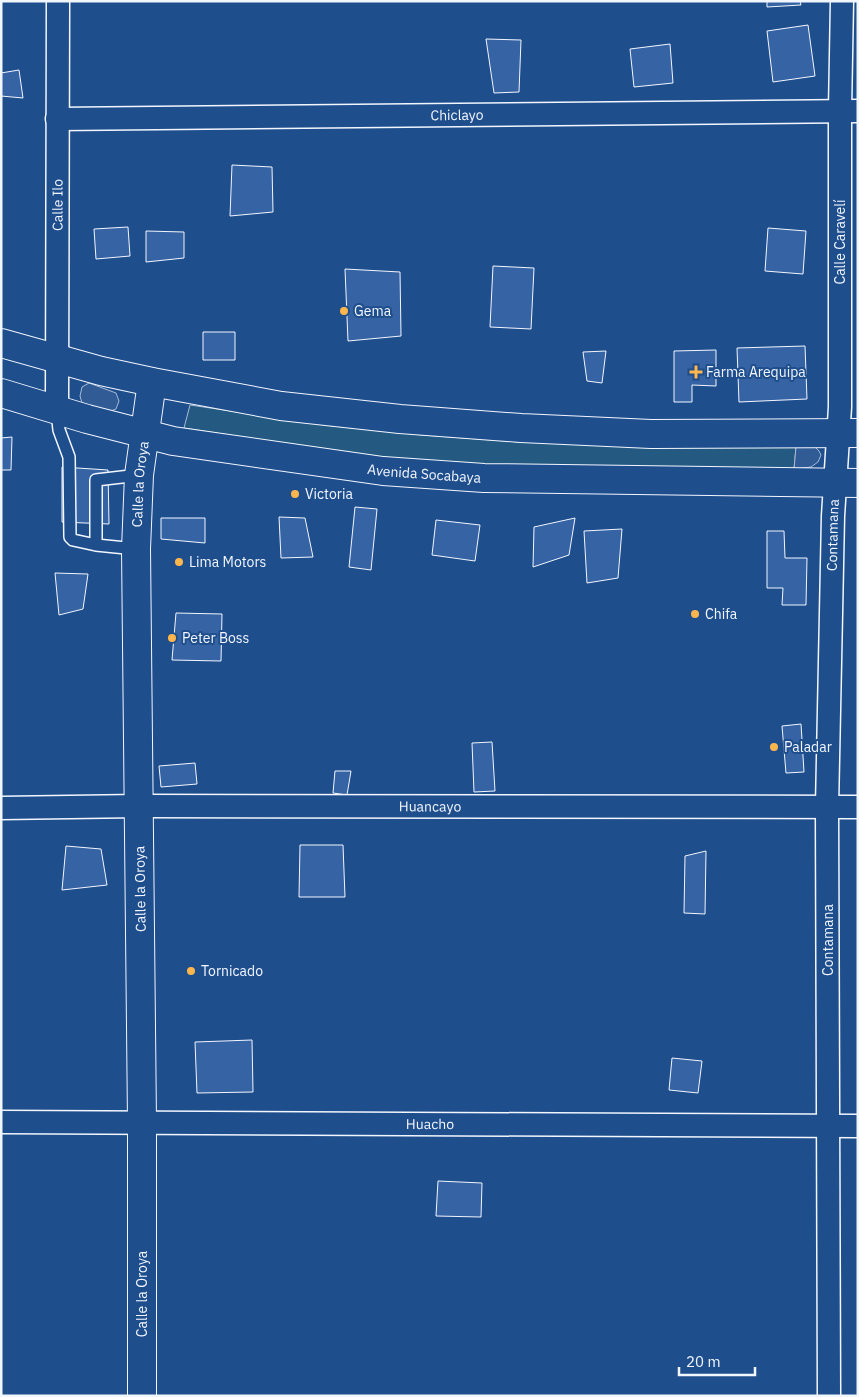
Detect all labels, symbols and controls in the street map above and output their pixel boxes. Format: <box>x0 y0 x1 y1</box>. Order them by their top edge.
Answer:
street label: Chiclayo <box>430 106 484 124</box>
street label: Calle Ilo <box>48 179 67 231</box>
street label: Calle Caravelí <box>831 199 849 285</box>
place label: Gema <box>354 302 392 320</box>
marker: Gema <box>338 305 350 317</box>
place label: Farma Arequipa <box>706 363 806 381</box>
marker: Farma Arequipa <box>690 366 702 378</box>
street label: Calle la Oroya <box>128 439 153 528</box>
street label: Avenida Socabaya <box>366 460 482 487</box>
place label: Victoria <box>305 485 353 503</box>
marker: Victoria <box>289 488 301 500</box>
street label: Contamana <box>823 498 843 571</box>
place label: Lima Motors <box>189 553 267 571</box>
marker: Lima Motors <box>173 556 185 568</box>
place label: Chifa <box>705 605 738 623</box>
marker: Chifa <box>689 608 701 620</box>
place label: Peter Boss <box>182 629 250 647</box>
marker: Peter Boss <box>166 632 178 644</box>
place label: Paladar <box>784 738 832 756</box>
marker: Paladar <box>768 741 780 753</box>
street label: Huancayo <box>399 797 461 815</box>
street label: Calle la Oroya <box>130 845 150 932</box>
street label: Contamana <box>819 903 837 976</box>
place label: Tornicado <box>201 962 263 980</box>
marker: Tornicado <box>185 965 197 977</box>
street label: Huacho <box>406 1115 454 1133</box>
street label: Calle la Oroya <box>133 1250 151 1337</box>
scale bar <box>679 1344 755 1376</box>
text: 20 m <box>686 1352 721 1371</box>

